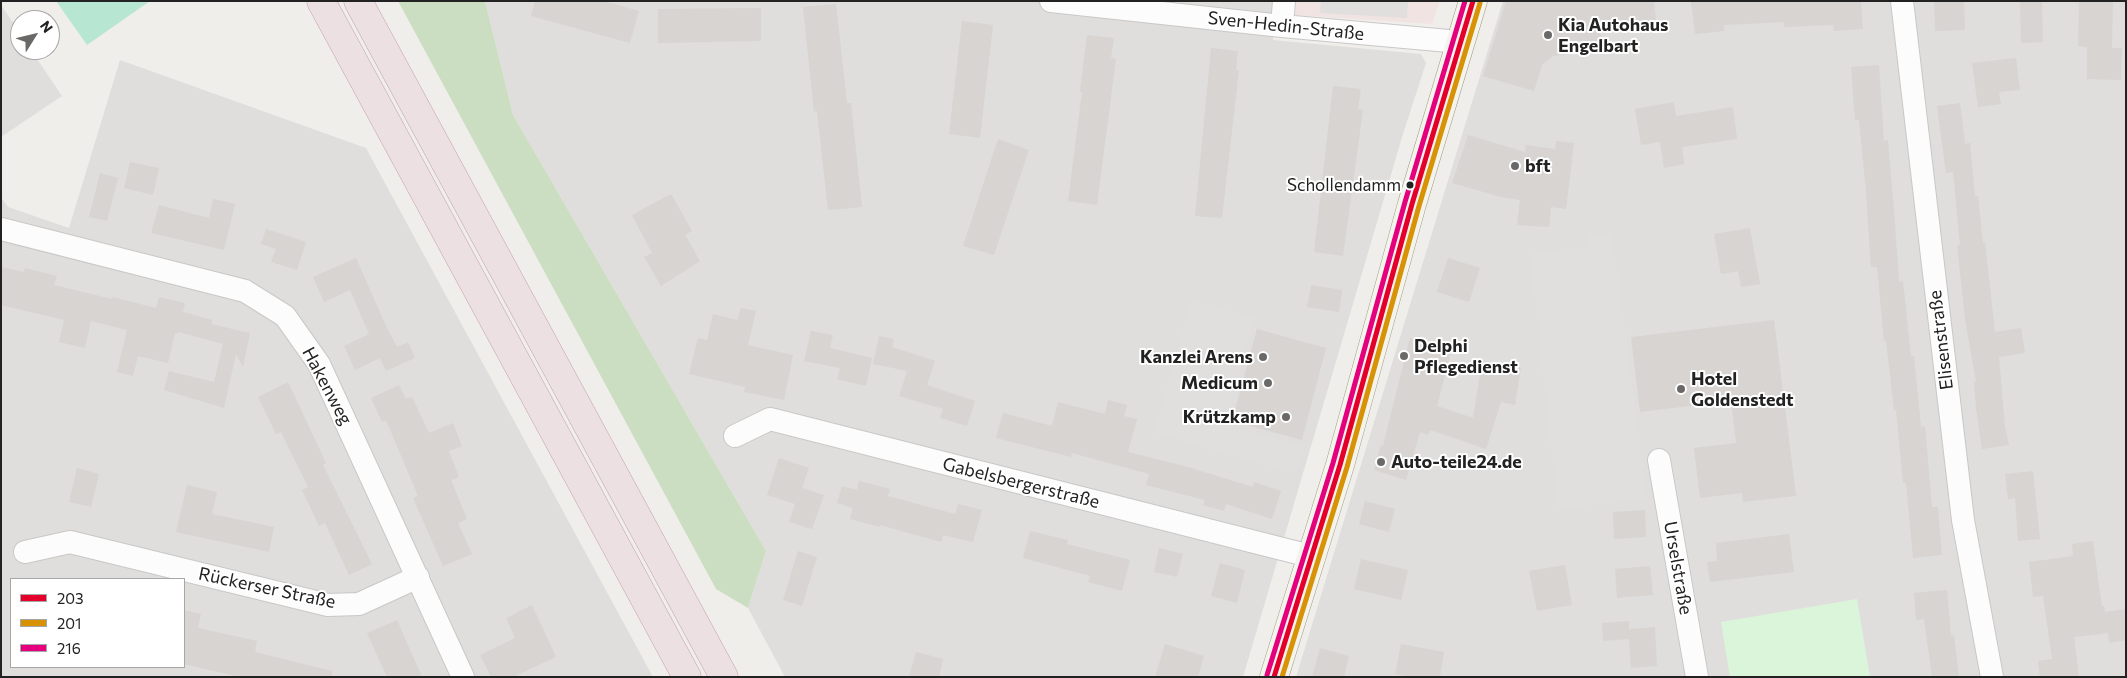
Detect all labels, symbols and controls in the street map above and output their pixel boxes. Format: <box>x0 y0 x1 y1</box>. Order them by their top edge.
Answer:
street label: Sven-Hedin-Straße <box>1207 7 1365 45</box>
north arrow <box>10 10 60 60</box>
place label: Kia Autohaus Engelbart <box>1558 14 1668 56</box>
text: N <box>37 17 57 36</box>
marker: Kia Autohaus Engelbart <box>1542 29 1554 41</box>
place label: bft <box>1525 155 1551 177</box>
marker: bft <box>1509 160 1521 172</box>
place label: Schollendamm <box>1287 175 1401 195</box>
marker: Schollendamm <box>1405 180 1415 190</box>
street label: Elisenstraße <box>1924 289 1958 391</box>
place label: Delphi Pflegedienst <box>1414 335 1518 378</box>
street label: Hakenweg <box>297 343 357 429</box>
place label: Kanzlei Arens <box>1140 346 1253 368</box>
marker: Delphi Pflegedienst <box>1398 350 1410 362</box>
marker: Kanzlei Arens <box>1257 351 1269 363</box>
place label: Hotel Goldenstedt <box>1691 368 1794 410</box>
place label: Medicum <box>1181 372 1258 394</box>
marker: Medicum <box>1262 377 1274 389</box>
marker: Hotel Goldenstedt <box>1675 383 1687 395</box>
place label: Krützkamp <box>1183 406 1276 428</box>
marker: Krützkamp <box>1280 411 1292 423</box>
place label: Auto-teile24.de <box>1391 451 1522 473</box>
street label: Gabelsbergerstraße <box>940 453 1102 513</box>
marker: Auto-teile24.de <box>1375 456 1387 468</box>
street label: Urselstraße <box>1659 520 1697 616</box>
street label: Rückerser Straße <box>197 563 337 613</box>
legend <box>10 578 185 668</box>
text: 203 <box>57 589 84 607</box>
text: 201 <box>57 614 81 632</box>
text: 216 <box>57 639 81 657</box>

